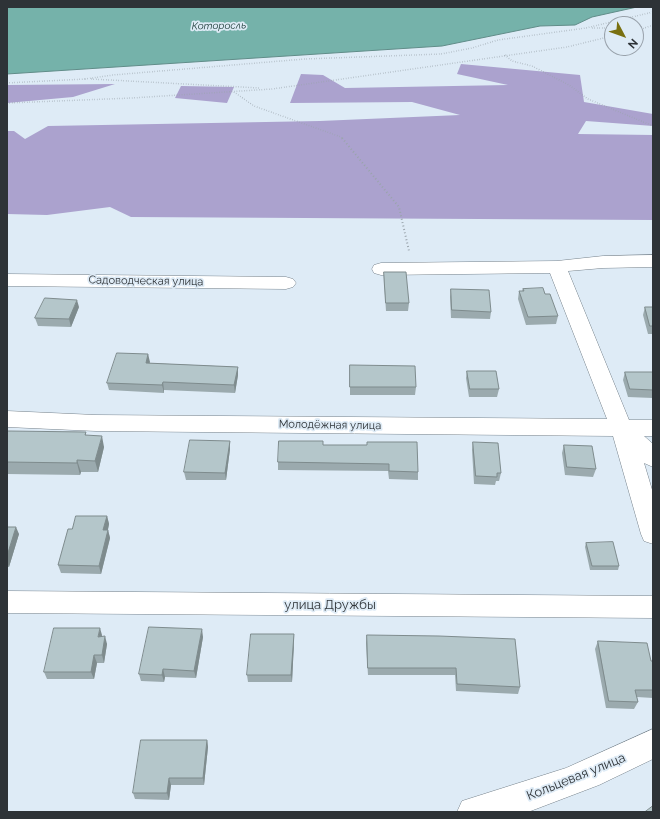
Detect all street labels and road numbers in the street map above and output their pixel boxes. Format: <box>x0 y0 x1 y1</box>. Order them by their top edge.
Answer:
street label: Садоводческая улица <box>89 273 203 289</box>
street label: Молодёжная улица <box>279 418 381 432</box>
street label: улица Дружбы <box>284 597 376 613</box>
street label: Кольцевая улица <box>524 750 628 804</box>

